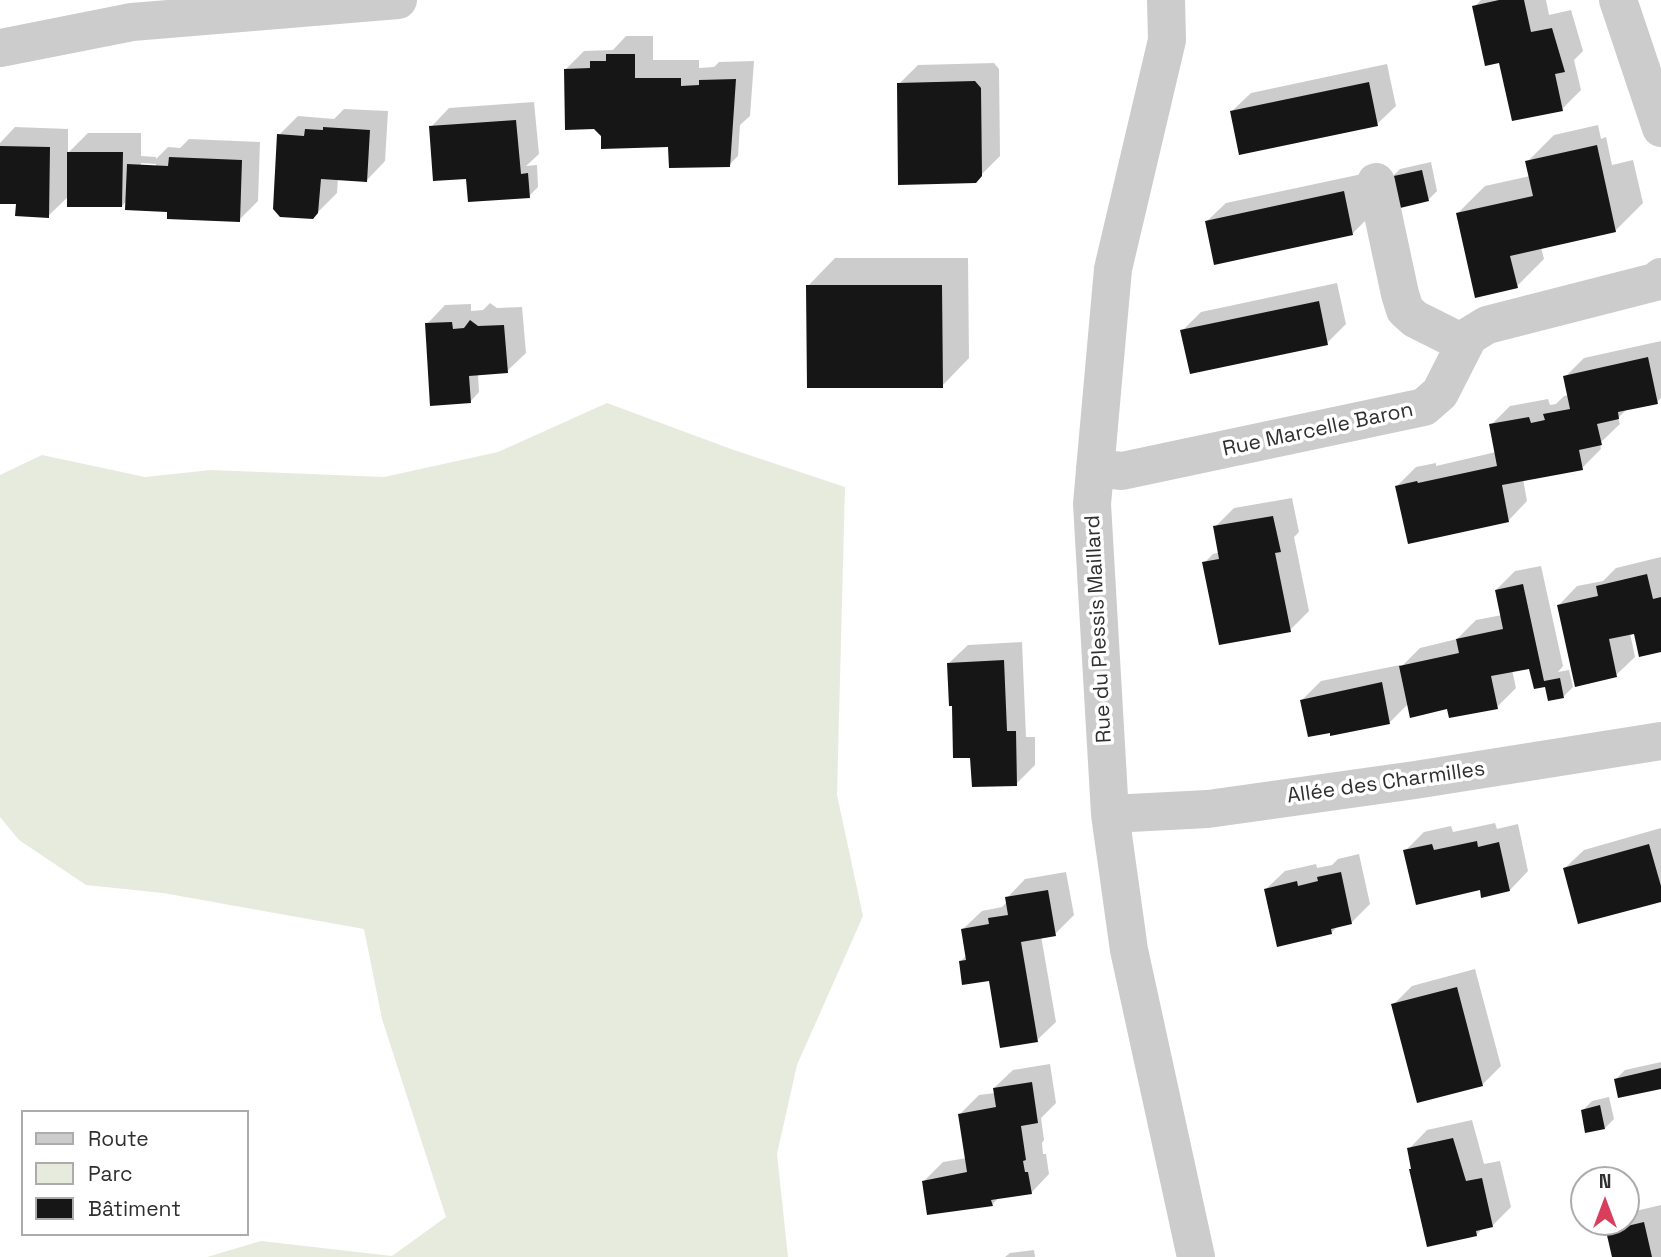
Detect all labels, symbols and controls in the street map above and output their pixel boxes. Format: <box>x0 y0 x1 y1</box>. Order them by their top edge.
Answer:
street label: Rue Marcelle Baron <box>1220 397 1416 463</box>
street label: Rue du Plessis Maillard <box>1080 514 1118 744</box>
street label: Allée des Charmilles <box>1285 757 1487 809</box>
legend <box>21 1110 248 1236</box>
text: Route <box>88 1125 149 1152</box>
text: Parc <box>88 1160 133 1187</box>
north arrow <box>1570 1166 1640 1236</box>
text: N <box>1599 1169 1611 1194</box>
text: Bâtiment <box>88 1195 181 1222</box>

